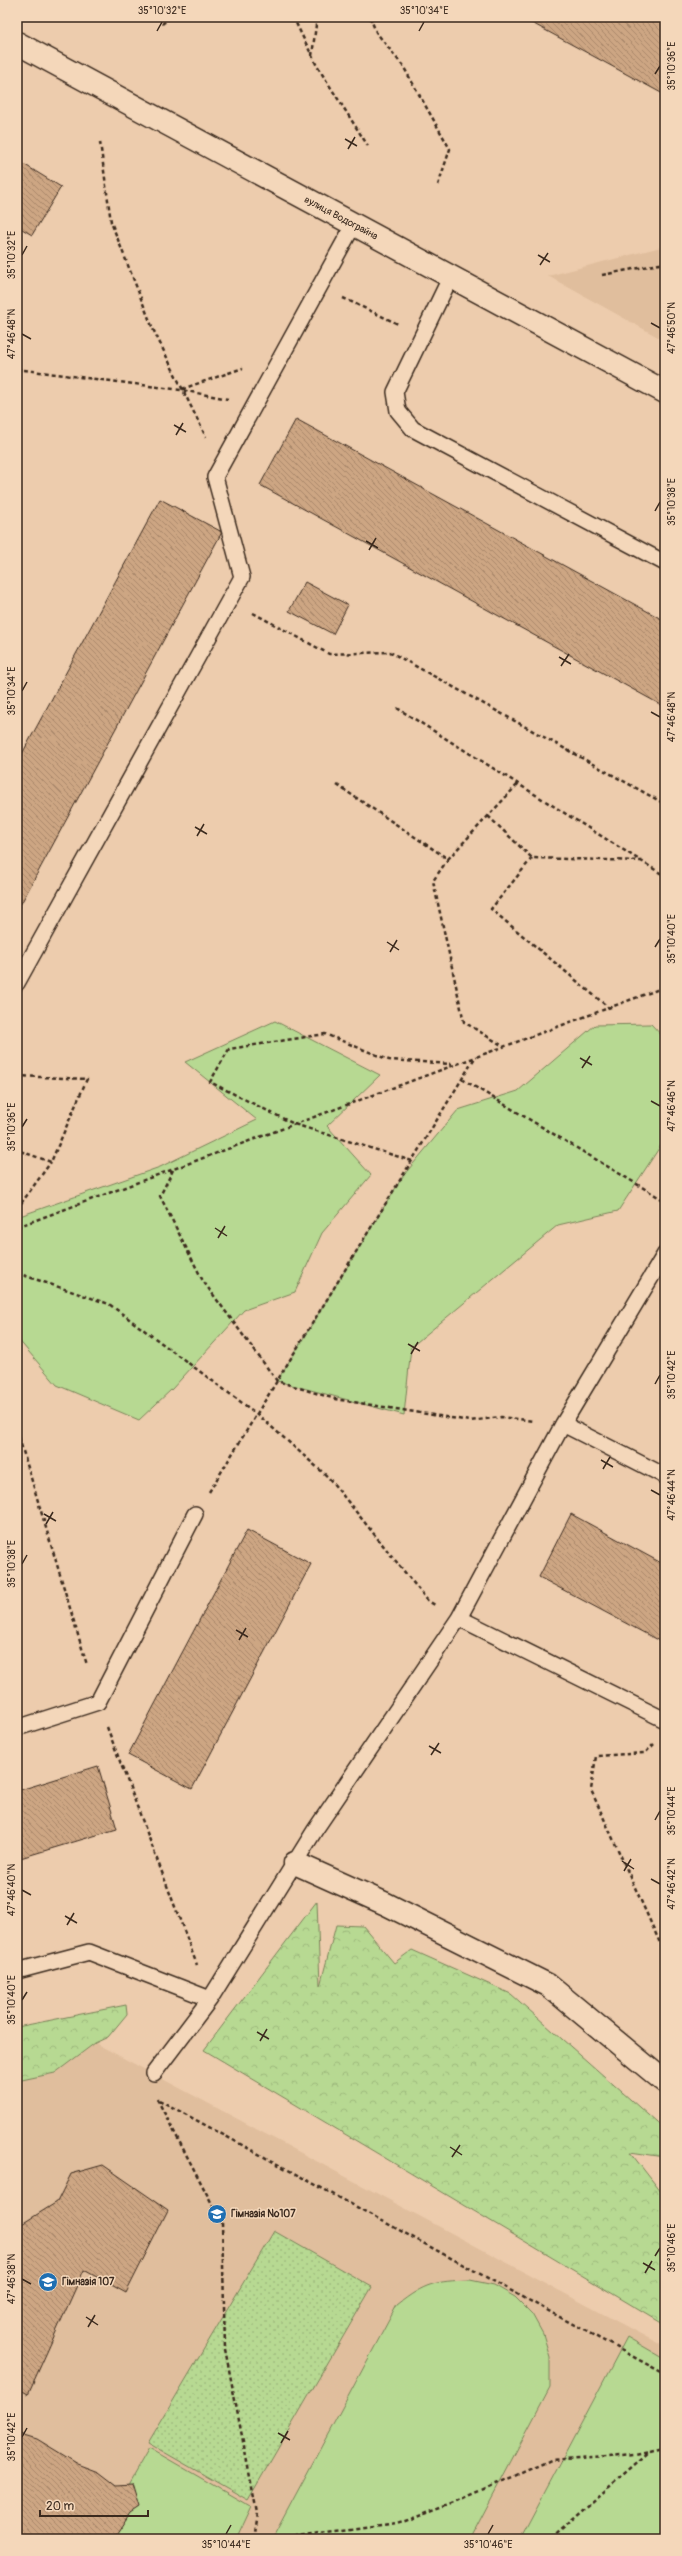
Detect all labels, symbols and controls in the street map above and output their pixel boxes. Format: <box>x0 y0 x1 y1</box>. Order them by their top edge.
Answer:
text: 35°10'32"E <box>138 5 186 17</box>
text: 35°10'34"E <box>400 5 448 17</box>
text: 35°10'36"E <box>666 42 678 90</box>
street label: вулиця Водограйна <box>302 194 380 243</box>
text: 35°10'32"E <box>6 231 18 279</box>
text: 47°46'50"N <box>666 302 678 354</box>
text: 47°46'48"N <box>6 308 18 359</box>
text: 35°10'38"E <box>666 478 678 526</box>
text: 35°10'34"E <box>6 667 18 715</box>
text: 47°46'48"N <box>666 691 678 742</box>
text: 35°10'40"E <box>666 914 678 964</box>
text: 47°46'46"N <box>666 1080 678 1132</box>
text: 35°10'36"E <box>6 1103 18 1151</box>
text: 35°10'42"E <box>666 1351 678 1399</box>
text: 47°46'44"N <box>666 1469 678 1521</box>
text: 35°10'38"E <box>6 1540 18 1588</box>
text: 35°10'44"E <box>666 1787 678 1835</box>
text: 47°46'42"N <box>666 1858 678 1910</box>
text: 47°46'40"N <box>6 1864 18 1916</box>
text: 35°10'40"E <box>6 1975 18 2025</box>
school or university icon: Гімназія №107 <box>206 2203 228 2225</box>
place label: Гімназія №107 <box>231 2208 296 2220</box>
text: 35°10'46"E <box>666 2224 678 2272</box>
text: 47°46'38"N <box>6 2254 18 2304</box>
school or university icon: Гімназія 107 <box>37 2271 59 2293</box>
place label: Гімназія 107 <box>62 2276 115 2288</box>
text: 35°10'42"E <box>6 2413 18 2461</box>
scale bar <box>40 2492 148 2518</box>
text: 20 m <box>46 2499 75 2514</box>
text: 35°10'44"E <box>202 2539 250 2551</box>
text: 35°10'46"E <box>464 2539 512 2551</box>

